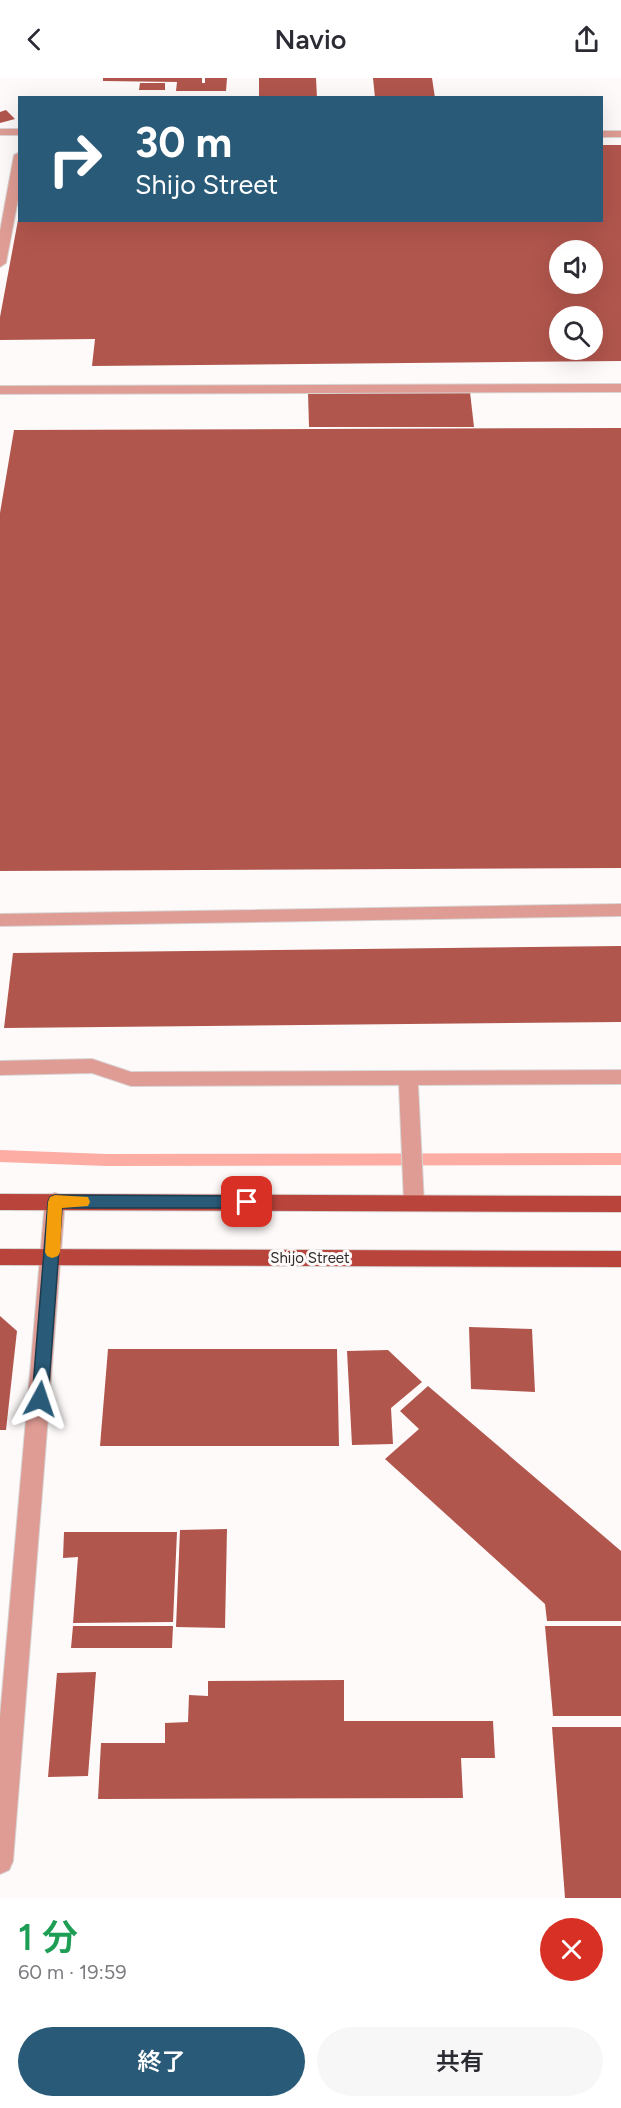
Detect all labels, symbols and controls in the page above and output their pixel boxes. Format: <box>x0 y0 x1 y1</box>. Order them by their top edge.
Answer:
icon: back <box>18 23 51 56</box>
text: Navio <box>275 23 346 56</box>
icon: share <box>570 23 603 56</box>
text: 30 m <box>135 117 232 168</box>
icon: right <box>36 120 114 198</box>
text: Shijo Street <box>135 168 278 201</box>
map controls <box>549 240 603 360</box>
button: sound <box>549 240 603 294</box>
button: search <box>549 306 603 360</box>
pin <box>221 1176 272 1227</box>
icon: arrive <box>230 1185 263 1218</box>
street label: Shijo Street <box>270 1249 350 1267</box>
position arrow <box>8 1367 72 1431</box>
text: 1 分 <box>18 1916 78 1959</box>
button: close <box>540 1918 603 1981</box>
text: 60 m · 19:59 <box>18 1960 127 1984</box>
button: 終了 <box>18 2027 305 2096</box>
button: 共有 <box>317 2027 603 2096</box>

